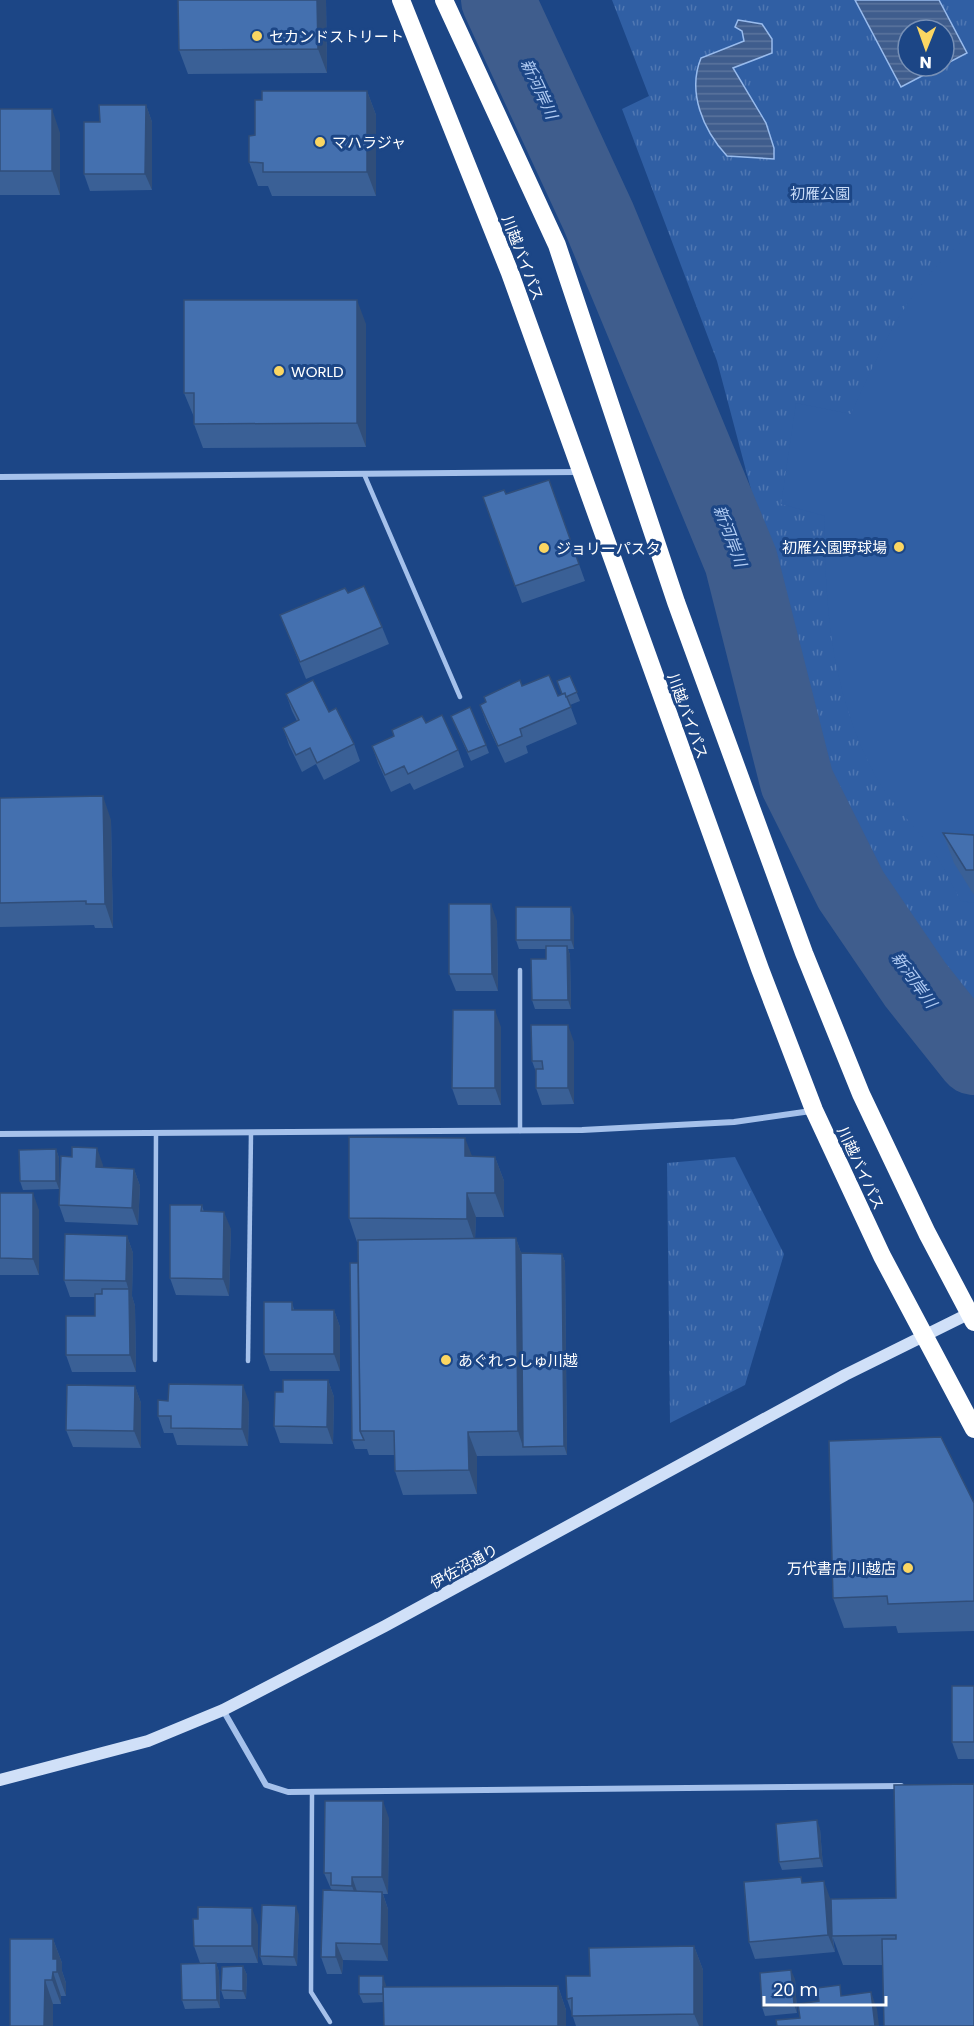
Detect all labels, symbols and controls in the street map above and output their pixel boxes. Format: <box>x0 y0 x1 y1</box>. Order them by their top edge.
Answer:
north arrow <box>896 18 956 78</box>
place label: セカンドストリート <box>269 26 404 47</box>
marker: セカンドストリート <box>250 29 264 43</box>
text: N <box>920 51 932 74</box>
water label: 新河岸川 <box>515 55 564 125</box>
place label: マハラジャ <box>332 132 406 153</box>
marker: マハラジャ <box>313 135 327 149</box>
park label: 初雁公園 <box>790 183 850 204</box>
street label: 川越バイパス <box>497 212 549 304</box>
place label: WORLD <box>291 361 344 382</box>
marker: WORLD <box>272 364 286 378</box>
water label: 新河岸川 <box>708 502 753 572</box>
place label: 初雁公園野球場 <box>782 537 887 558</box>
place label: ジョリーパスタ <box>556 538 661 559</box>
marker: 初雁公園野球場 <box>892 540 906 554</box>
marker: ジョリーパスタ <box>537 541 551 555</box>
street label: 川越バイパス <box>663 670 713 762</box>
water label: 新河岸川 <box>886 947 943 1014</box>
street label: 川越バイパス <box>833 1123 889 1213</box>
place label: あぐれっしゅ川越 <box>458 1350 578 1371</box>
marker: あぐれっしゅ川越 <box>439 1353 453 1367</box>
street label: 伊佐沼通り <box>426 1539 502 1593</box>
place label: 万代書店 川越店 <box>787 1558 896 1579</box>
marker: 万代書店 川越店 <box>901 1561 915 1575</box>
scale bar <box>764 1969 886 2007</box>
text: 20 m <box>773 1977 818 2002</box>

